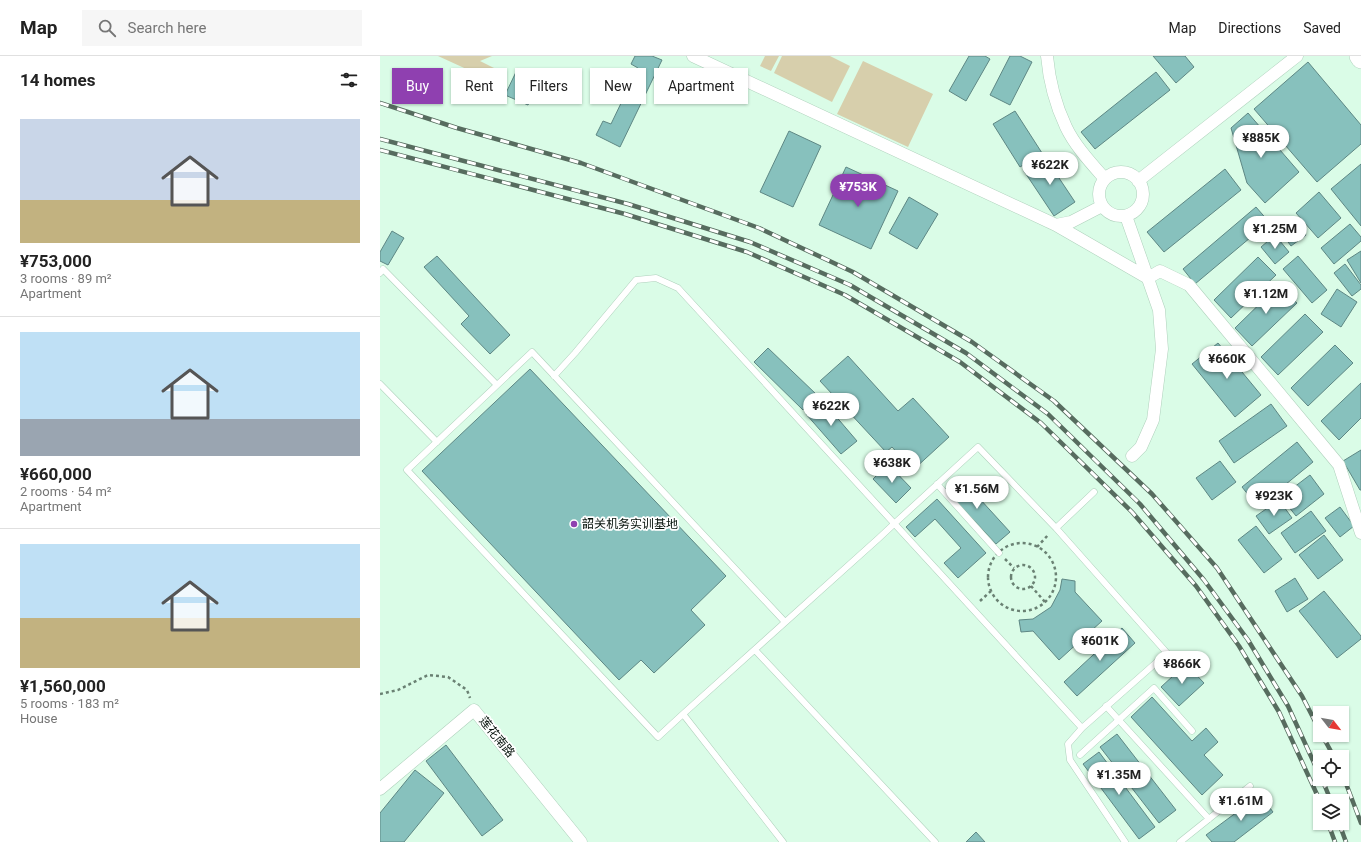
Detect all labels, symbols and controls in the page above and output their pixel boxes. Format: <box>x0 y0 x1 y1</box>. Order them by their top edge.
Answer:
search box <box>82 10 362 46</box>
text: Map <box>20 16 58 39</box>
icon: search <box>96 17 118 39</box>
text: Search here <box>128 19 206 37</box>
text: Map <box>1169 20 1196 36</box>
text: Directions <box>1218 20 1281 36</box>
text: Saved <box>1303 20 1341 36</box>
chip: Buy <box>392 68 443 104</box>
chip: Rent <box>451 68 507 104</box>
chip: Filters <box>515 68 582 104</box>
chip: New <box>590 68 646 104</box>
chip: Apartment <box>654 68 748 104</box>
icon: filters <box>338 69 360 91</box>
text: 14 homes <box>20 70 96 90</box>
pin: ¥885K <box>1233 125 1289 159</box>
text: ¥885K <box>1242 130 1280 145</box>
icon: home <box>154 145 226 217</box>
pin: ¥622K <box>1022 152 1078 186</box>
text: ¥622K <box>1031 157 1069 172</box>
pin: ¥753K <box>830 174 886 208</box>
text: ¥753K <box>839 179 877 194</box>
pin: ¥1.25M <box>1242 216 1308 250</box>
text: ¥1.25M <box>1253 221 1297 236</box>
text: ¥753,000 <box>20 251 92 271</box>
text: 3 rooms · 89 m² <box>20 271 112 286</box>
pin: ¥1.12M <box>1233 281 1299 315</box>
text: Apartment <box>20 286 82 301</box>
text: ¥1.12M <box>1244 286 1288 301</box>
pin: ¥660K <box>1199 346 1255 380</box>
text: ¥660K <box>1208 351 1246 366</box>
icon: home <box>154 358 226 430</box>
pin: ¥622K <box>803 393 859 427</box>
text: ¥622K <box>812 398 850 413</box>
pin: ¥638K <box>864 450 920 484</box>
text: ¥638K <box>873 455 911 470</box>
text: ¥660,000 <box>20 464 92 484</box>
pin: ¥1.56M <box>944 476 1010 510</box>
text: ¥1.56M <box>955 481 999 496</box>
pin: ¥923K <box>1246 483 1302 517</box>
text: 2 rooms · 54 m² <box>20 484 112 499</box>
text: ¥923K <box>1255 488 1293 503</box>
text: Apartment <box>20 499 82 514</box>
place label: 韶关机务实训基地 <box>582 517 678 531</box>
marker: 韶关机务实训基地 <box>569 519 579 529</box>
icon: home <box>154 570 226 642</box>
pin: ¥601K <box>1072 628 1128 662</box>
text: ¥601K <box>1081 633 1119 648</box>
pin: ¥866K <box>1154 651 1210 685</box>
text: ¥866K <box>1163 656 1201 671</box>
text: ¥1,560,000 <box>20 676 106 696</box>
text: 5 rooms · 183 m² <box>20 696 119 711</box>
north arrow <box>1313 706 1349 742</box>
map controls <box>1313 706 1349 830</box>
text: House <box>20 711 57 726</box>
street label: 莲花南路 <box>476 714 518 760</box>
button: locate <box>1313 750 1349 786</box>
pin: ¥1.35M <box>1086 762 1152 796</box>
text: ¥1.35M <box>1097 767 1141 782</box>
pin: ¥1.61M <box>1208 788 1274 822</box>
text: ¥1.61M <box>1219 793 1263 808</box>
button: layers <box>1313 794 1349 830</box>

